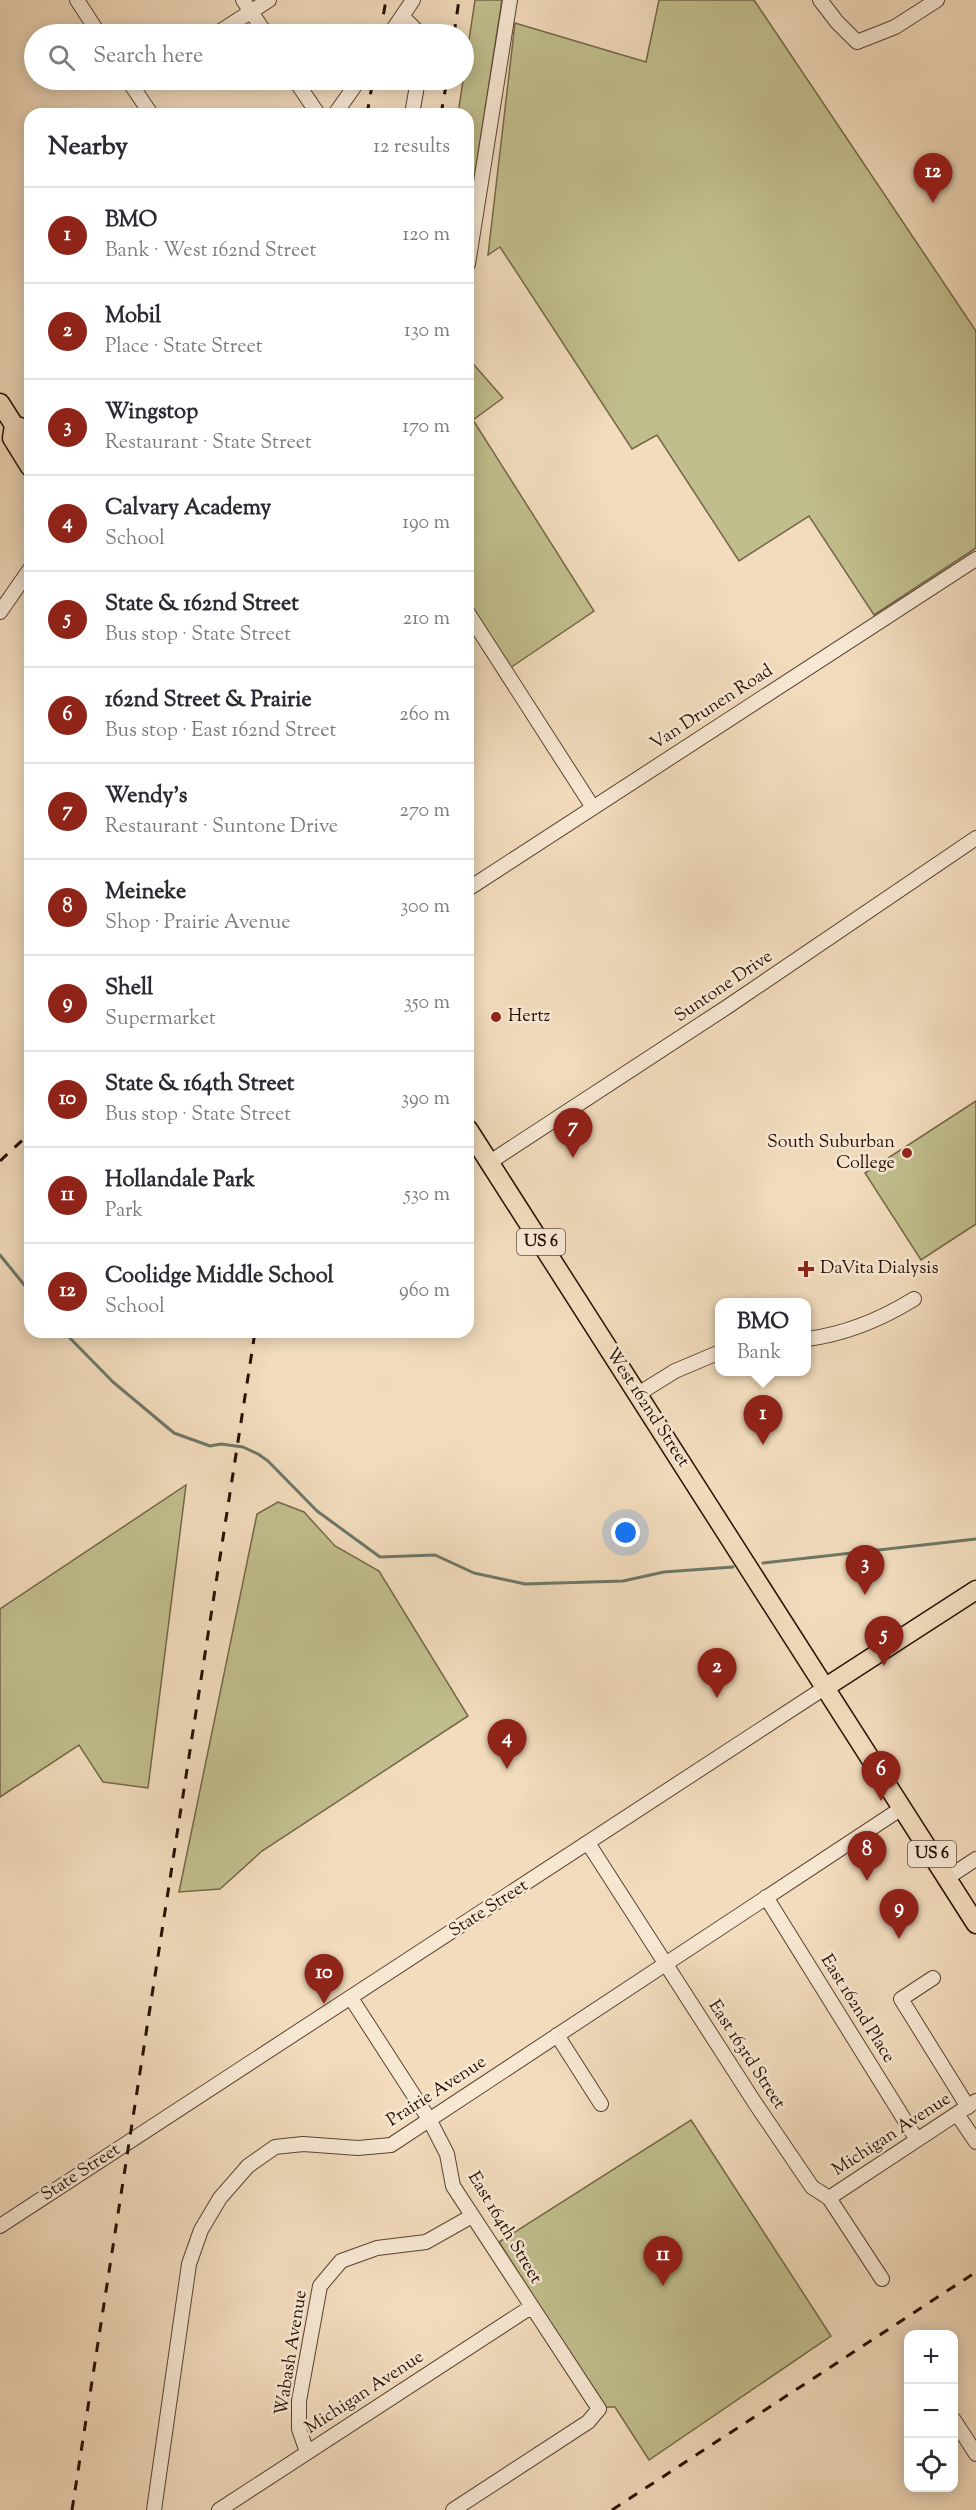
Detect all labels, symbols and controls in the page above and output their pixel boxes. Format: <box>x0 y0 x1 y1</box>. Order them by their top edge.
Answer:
search box <box>24 24 474 90</box>
icon: search <box>45 41 78 74</box>
text: Search here <box>93 41 203 73</box>
text: Nearby <box>48 129 128 166</box>
text: 12 results <box>373 133 450 162</box>
pin: 12 <box>914 154 952 203</box>
text: BMO <box>105 205 157 237</box>
text: 1 <box>64 221 71 250</box>
text: 120 m <box>402 221 450 250</box>
text: Bank · West 162nd Street <box>105 237 316 266</box>
text: Mobil <box>105 301 161 333</box>
text: 2 <box>63 317 72 346</box>
text: 130 m <box>404 317 450 346</box>
text: Place · State Street <box>105 333 263 362</box>
text: Wingstop <box>105 397 198 429</box>
text: 3 <box>63 413 72 442</box>
text: 170 m <box>402 413 450 442</box>
text: Restaurant · State Street <box>105 429 312 458</box>
text: Calvary Academy <box>105 493 271 525</box>
text: 4 <box>62 509 73 538</box>
text: 190 m <box>402 509 450 538</box>
text: School <box>105 525 165 554</box>
text: State & 162nd Street <box>105 589 299 621</box>
text: 5 <box>64 605 71 634</box>
text: 210 m <box>403 605 450 634</box>
text: Bus stop · State Street <box>105 621 291 650</box>
street label: Van Drunen Road <box>646 659 778 757</box>
text: 162nd Street & Prairie <box>105 685 312 717</box>
text: 6 <box>63 701 72 730</box>
text: 260 m <box>399 701 450 730</box>
text: Bus stop · East 162nd Street <box>105 717 336 746</box>
text: Wendy's <box>105 781 187 813</box>
text: 7 <box>62 797 73 826</box>
text: 270 m <box>400 797 450 826</box>
text: Restaurant · Suntone Drive <box>105 813 338 842</box>
text: Meineke <box>105 877 186 909</box>
text: 8 <box>63 893 73 922</box>
text: 300 m <box>400 893 450 922</box>
text: Shop · Prairie Avenue <box>105 909 291 938</box>
street label: Suntone Drive <box>670 944 778 1030</box>
text: Shell <box>105 973 153 1005</box>
text: 9 <box>63 989 72 1018</box>
text: 350 m <box>404 989 450 1018</box>
place label: Hertz <box>508 1004 551 1030</box>
text: Supermarket <box>105 1005 216 1034</box>
marker: Hertz <box>489 1010 503 1024</box>
text: State & 164th Street <box>105 1069 294 1101</box>
text: 10 <box>59 1085 76 1114</box>
text: 390 m <box>401 1085 450 1114</box>
text: Bus stop · State Street <box>105 1101 291 1130</box>
pin: 7 <box>554 1108 592 1158</box>
place label: South Suburban College <box>767 1130 895 1177</box>
marker: South Suburban College <box>900 1146 914 1160</box>
text: Hollandale Park <box>105 1165 255 1197</box>
text: 11 <box>61 1181 74 1210</box>
text: 530 m <box>404 1181 450 1210</box>
text: Park <box>105 1197 143 1226</box>
road number: US 6 <box>517 1229 565 1255</box>
place label: DaVita Dialysis <box>820 1256 939 1282</box>
marker: DaVita Dialysis <box>797 1260 815 1278</box>
text: Coolidge Middle School <box>105 1261 334 1293</box>
text: 12 <box>59 1277 76 1306</box>
text: 960 m <box>399 1277 450 1306</box>
text: School <box>105 1293 165 1322</box>
popup <box>715 1298 811 1376</box>
text: BMO <box>737 1307 789 1339</box>
text: Bank <box>737 1339 781 1368</box>
street label: West 162nd Street <box>599 1343 695 1473</box>
pin: 1 <box>744 1396 783 1445</box>
your location <box>611 1518 640 1547</box>
pin: 3 <box>846 1546 884 1595</box>
pin: 5 <box>864 1616 904 1666</box>
pin: 2 <box>698 1648 736 1698</box>
pin: 4 <box>488 1720 526 1769</box>
pin: 6 <box>862 1752 900 1801</box>
pin: 8 <box>848 1832 886 1881</box>
road number: US 6 <box>908 1841 956 1867</box>
street label: State Street <box>444 1874 534 1944</box>
pin: 9 <box>880 1890 918 1939</box>
street label: East 162nd Place <box>813 1950 901 2068</box>
pin: 10 <box>304 1954 344 2004</box>
street label: East 163rd Street <box>701 1995 791 2115</box>
street label: Prairie Avenue <box>382 2050 492 2134</box>
street label: Michigan Avenue <box>828 2087 956 2183</box>
street label: State Street <box>36 2138 126 2208</box>
street label: East 164th Street <box>460 2167 548 2289</box>
pin: 11 <box>644 2236 682 2286</box>
street label: Wabash Avenue <box>269 2288 315 2418</box>
map controls <box>904 2330 958 2492</box>
button: + <box>904 2330 958 2384</box>
street label: Michigan Avenue <box>301 2345 429 2441</box>
button: − <box>904 2384 958 2438</box>
button: locate <box>904 2438 958 2492</box>

